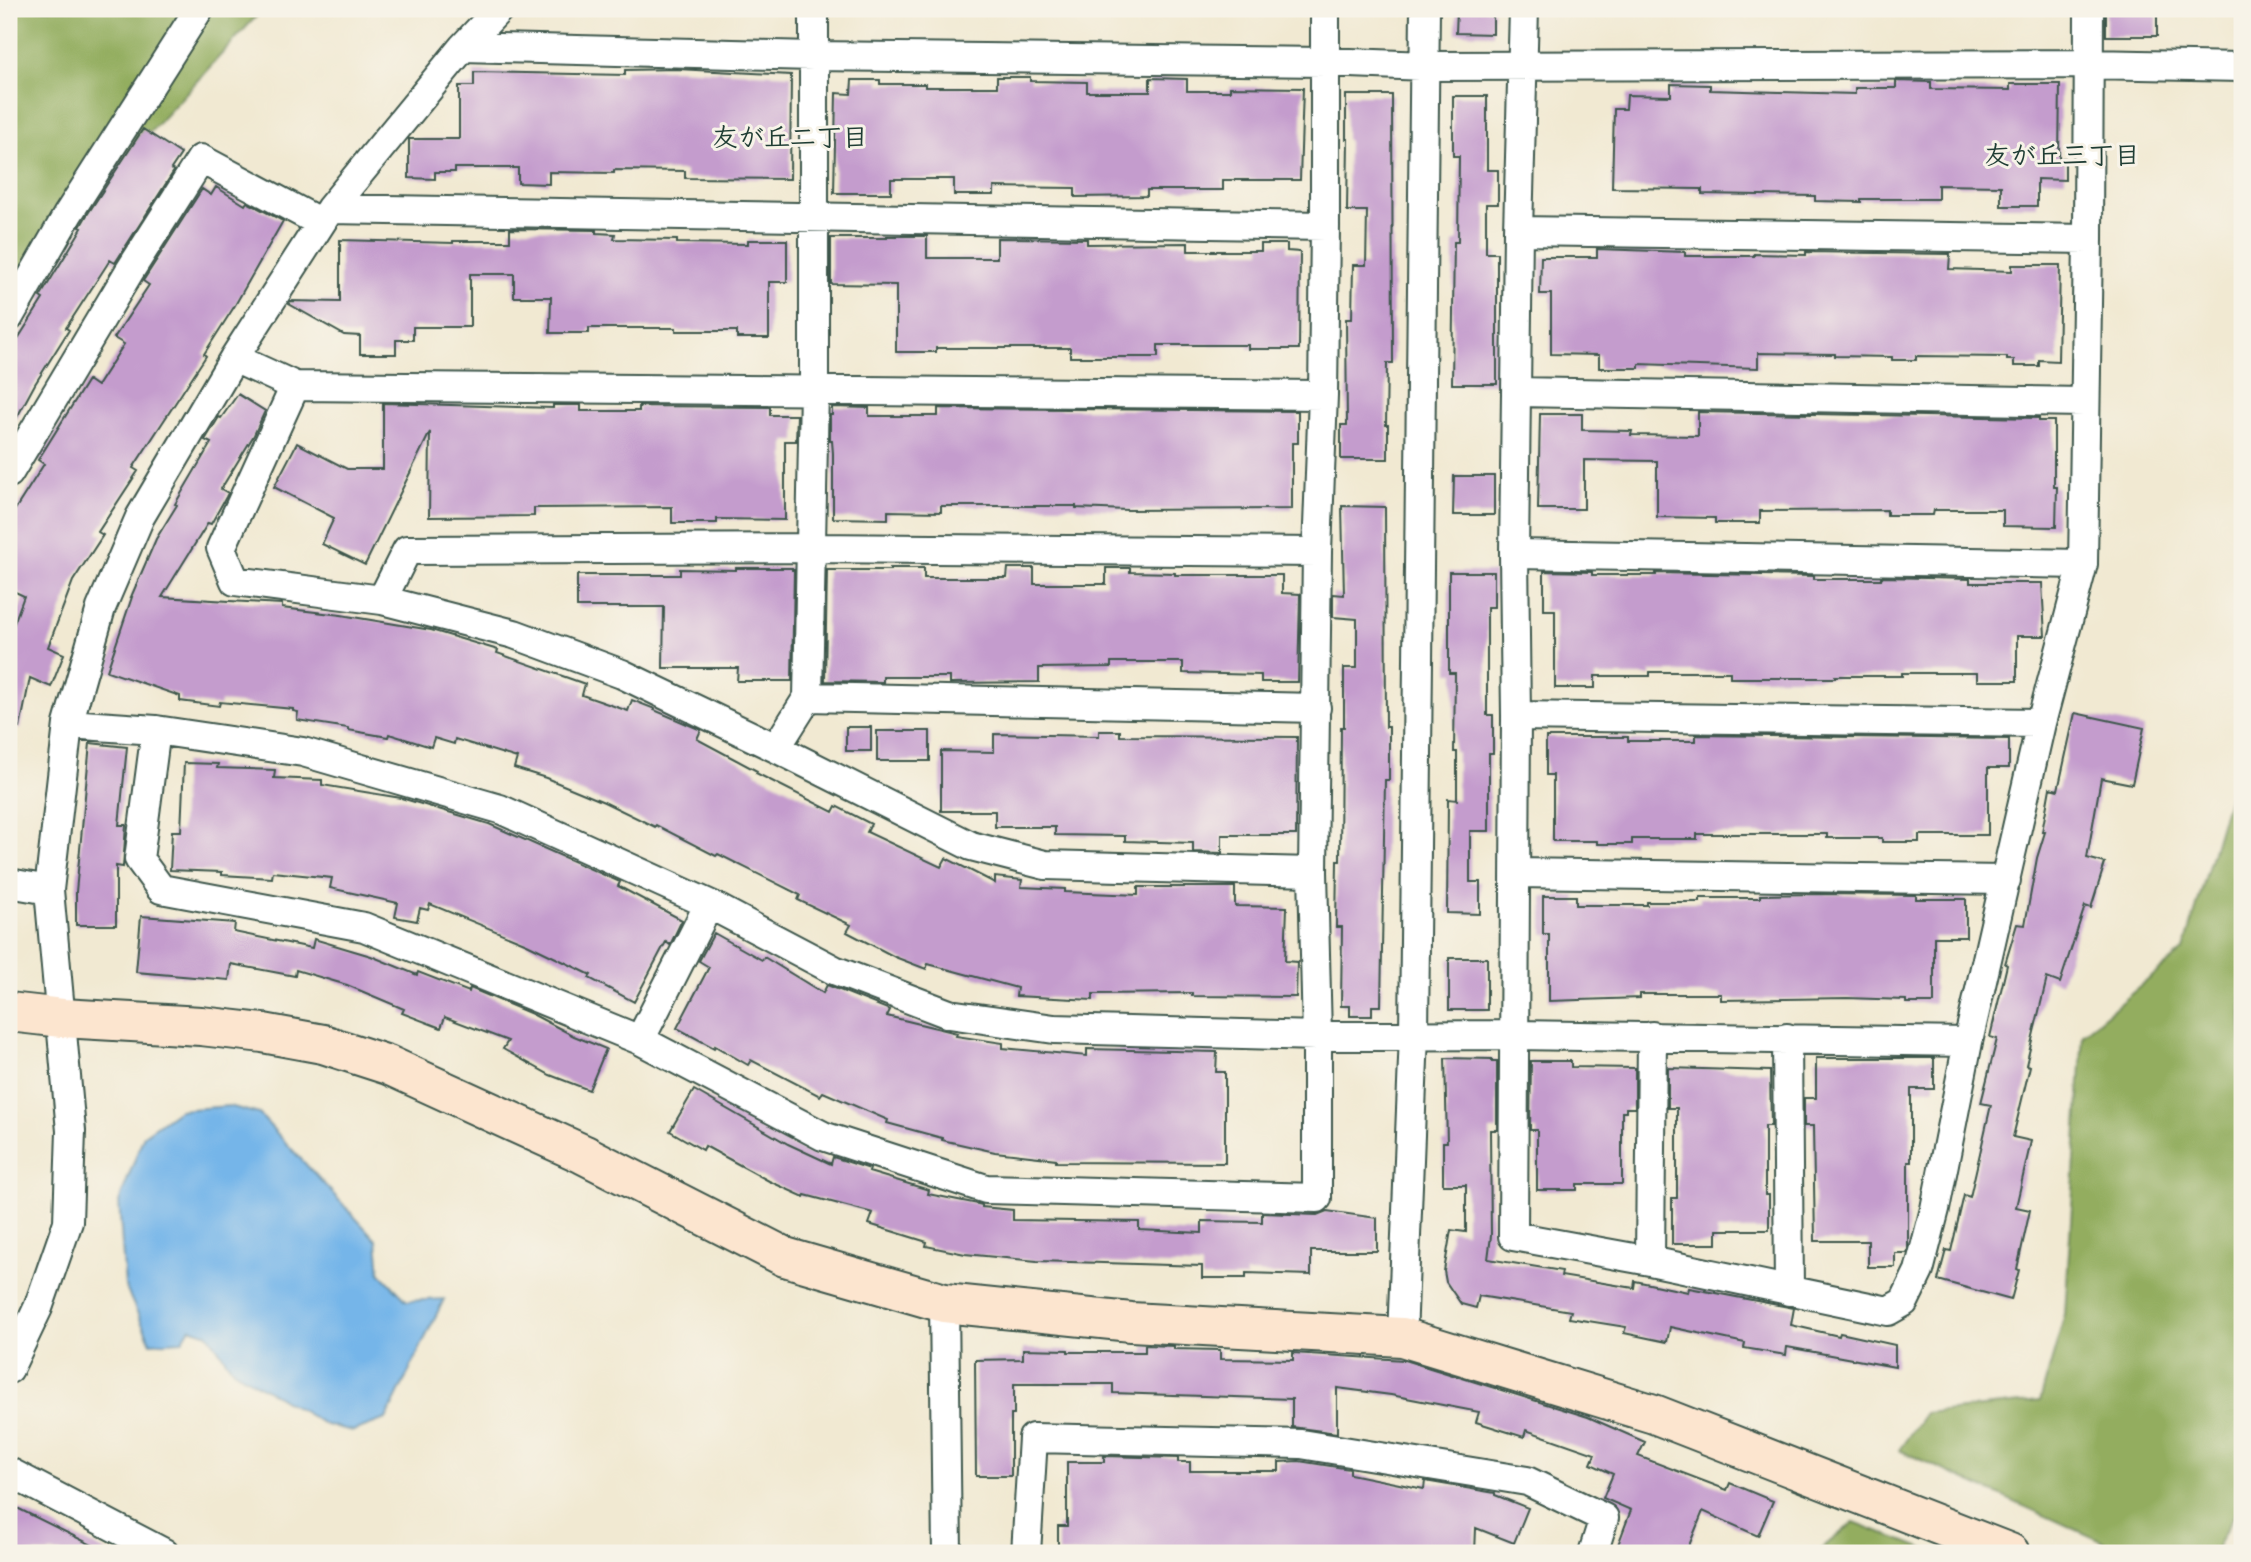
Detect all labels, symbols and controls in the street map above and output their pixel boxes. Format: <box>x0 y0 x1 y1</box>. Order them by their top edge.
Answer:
district label: 友が丘二丁目 <box>712 121 868 159</box>
district label: 友が丘三丁目 <box>1984 139 2140 177</box>

